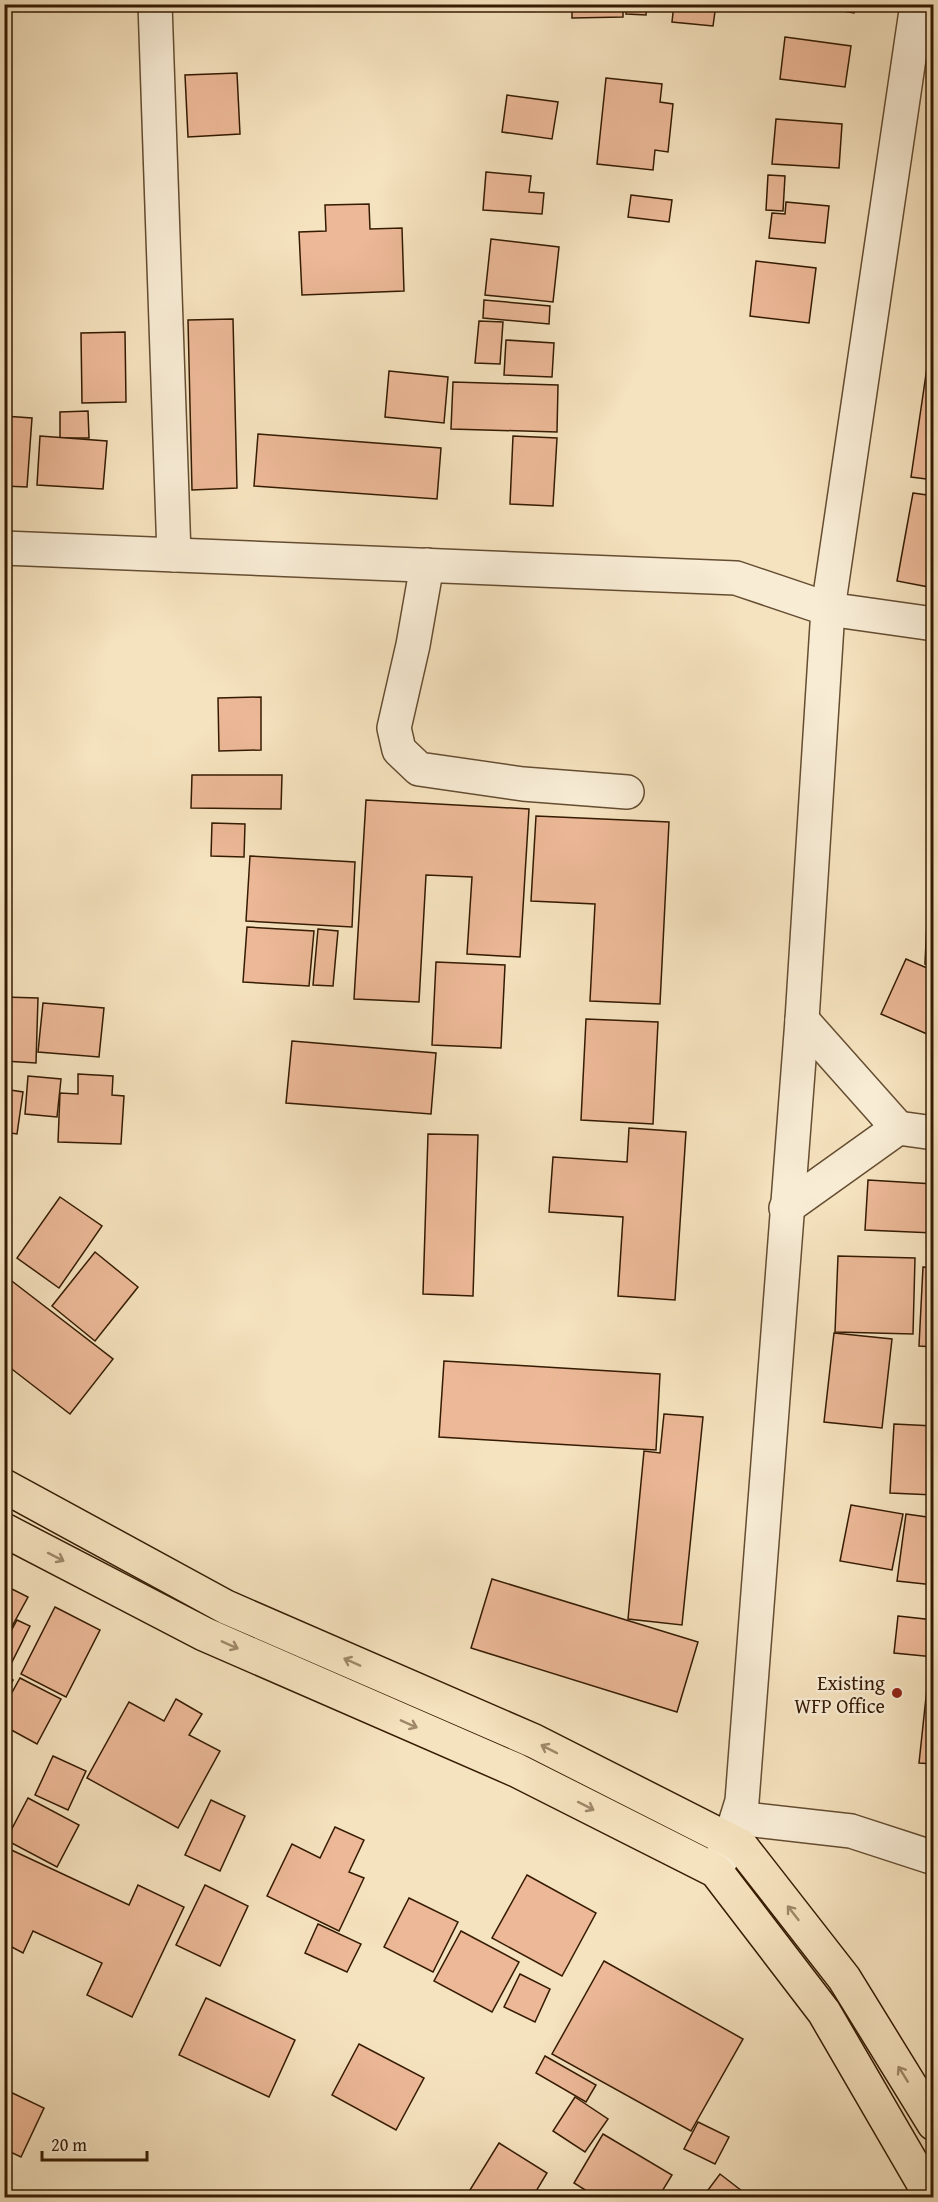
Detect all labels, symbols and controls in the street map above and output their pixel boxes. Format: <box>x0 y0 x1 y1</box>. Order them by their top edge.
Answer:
one-way arrow <box>47 1552 65 1564</box>
one-way arrow <box>221 1640 239 1651</box>
one-way arrow <box>343 1656 361 1667</box>
place label: Existing WFP Office <box>794 1668 885 1720</box>
marker: Existing WFP Office <box>890 1686 904 1700</box>
one-way arrow <box>400 1719 418 1730</box>
one-way arrow <box>541 1743 559 1754</box>
one-way arrow <box>576 1800 594 1812</box>
one-way arrow <box>787 1905 800 1921</box>
one-way arrow <box>896 2066 908 2083</box>
scale bar <box>42 2124 147 2162</box>
text: 20 m <box>51 2131 87 2158</box>

